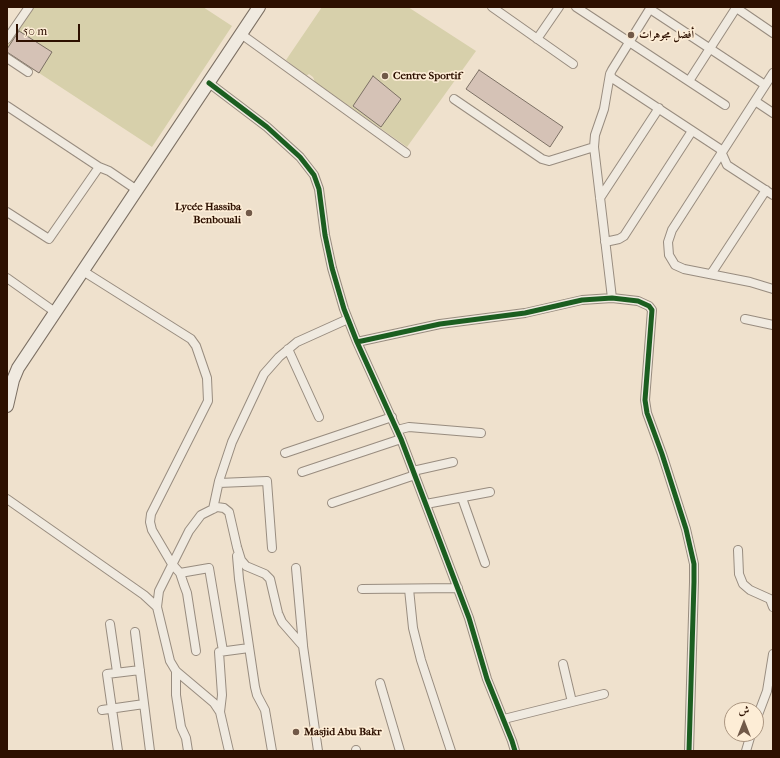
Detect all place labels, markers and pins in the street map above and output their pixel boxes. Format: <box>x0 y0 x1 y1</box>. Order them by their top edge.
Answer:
place label: أفضل مجوهرات <box>639 28 694 42</box>
marker: أفضل مجوهرات <box>626 30 636 40</box>
place label: Centre Sportif <box>393 69 461 83</box>
marker: Centre Sportif <box>380 71 390 81</box>
place label: Lycée Hassiba Benbouali <box>175 200 241 226</box>
marker: Lycée Hassiba Benbouali <box>244 208 254 218</box>
place label: Masjid Abu Bakr <box>304 725 382 739</box>
marker: Masjid Abu Bakr <box>291 727 301 737</box>

